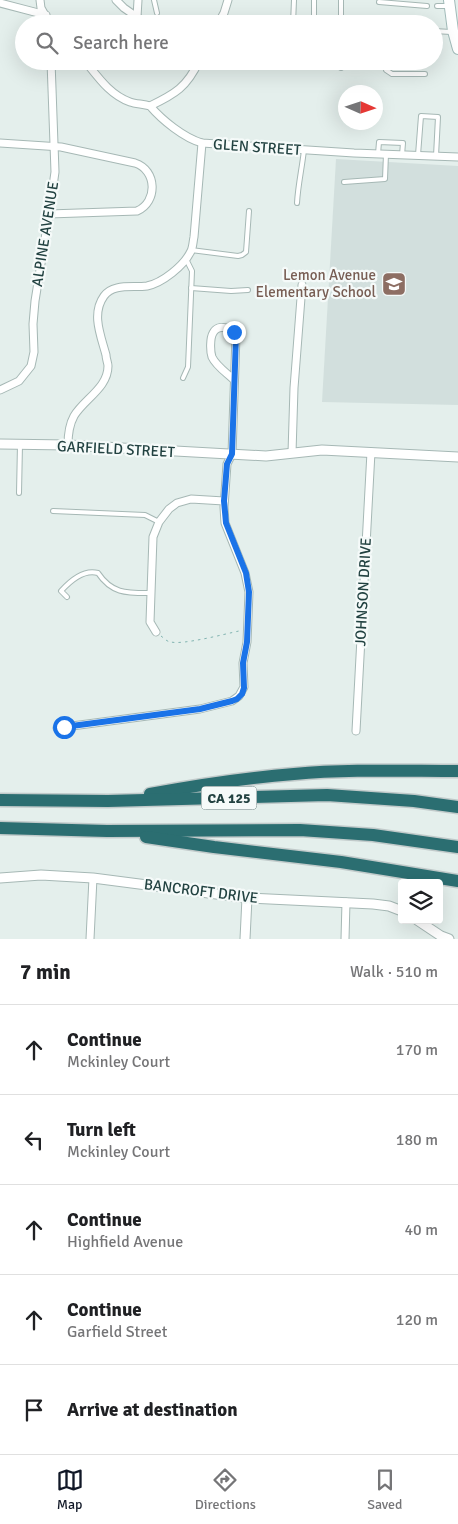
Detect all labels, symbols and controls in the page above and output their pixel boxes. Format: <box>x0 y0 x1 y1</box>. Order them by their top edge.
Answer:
search box <box>15 15 443 70</box>
icon: search <box>33 29 61 57</box>
text: Search here <box>73 31 169 55</box>
north arrow <box>338 85 383 130</box>
street label: GLEN STREET <box>212 135 302 159</box>
street label: ALPINE AVENUE <box>28 180 62 288</box>
place label: Lemon Avenue Elementary School <box>255 266 376 301</box>
school or university icon: Lemon Avenue Elementary School <box>381 271 407 297</box>
route end <box>223 321 246 344</box>
street label: GARFIELD STREET <box>57 437 176 461</box>
street label: JOHNSON DRIVE <box>351 537 375 647</box>
route start <box>53 716 76 739</box>
road number: CA 125 <box>202 786 256 810</box>
street label: BANCROFT DRIVE <box>143 875 259 907</box>
map controls <box>398 879 443 924</box>
button: layers <box>398 879 443 924</box>
text: 7 min <box>20 959 71 985</box>
text: Walk · 510 m <box>350 962 438 982</box>
text: Continue <box>67 1028 142 1052</box>
icon: ahead <box>20 1036 48 1064</box>
text: 170 m <box>396 1040 438 1060</box>
text: Mckinley Court <box>67 1052 170 1072</box>
text: Turn left <box>67 1118 136 1142</box>
icon: left <box>20 1126 48 1154</box>
text: 180 m <box>396 1130 438 1150</box>
text: Mckinley Court <box>67 1142 170 1162</box>
text: Continue <box>67 1208 142 1232</box>
icon: ahead <box>20 1216 48 1244</box>
text: 40 m <box>404 1220 438 1240</box>
text: Highfield Avenue <box>67 1232 183 1252</box>
text: Continue <box>67 1298 142 1322</box>
icon: ahead <box>20 1306 48 1334</box>
text: 120 m <box>396 1310 438 1330</box>
text: Garfield Street <box>67 1322 167 1342</box>
icon: arrive <box>20 1396 48 1424</box>
text: Arrive at destination <box>67 1398 238 1422</box>
tab: Map <box>56 1466 84 1513</box>
tab: Directions <box>195 1466 256 1513</box>
tab: Saved <box>367 1466 402 1513</box>

